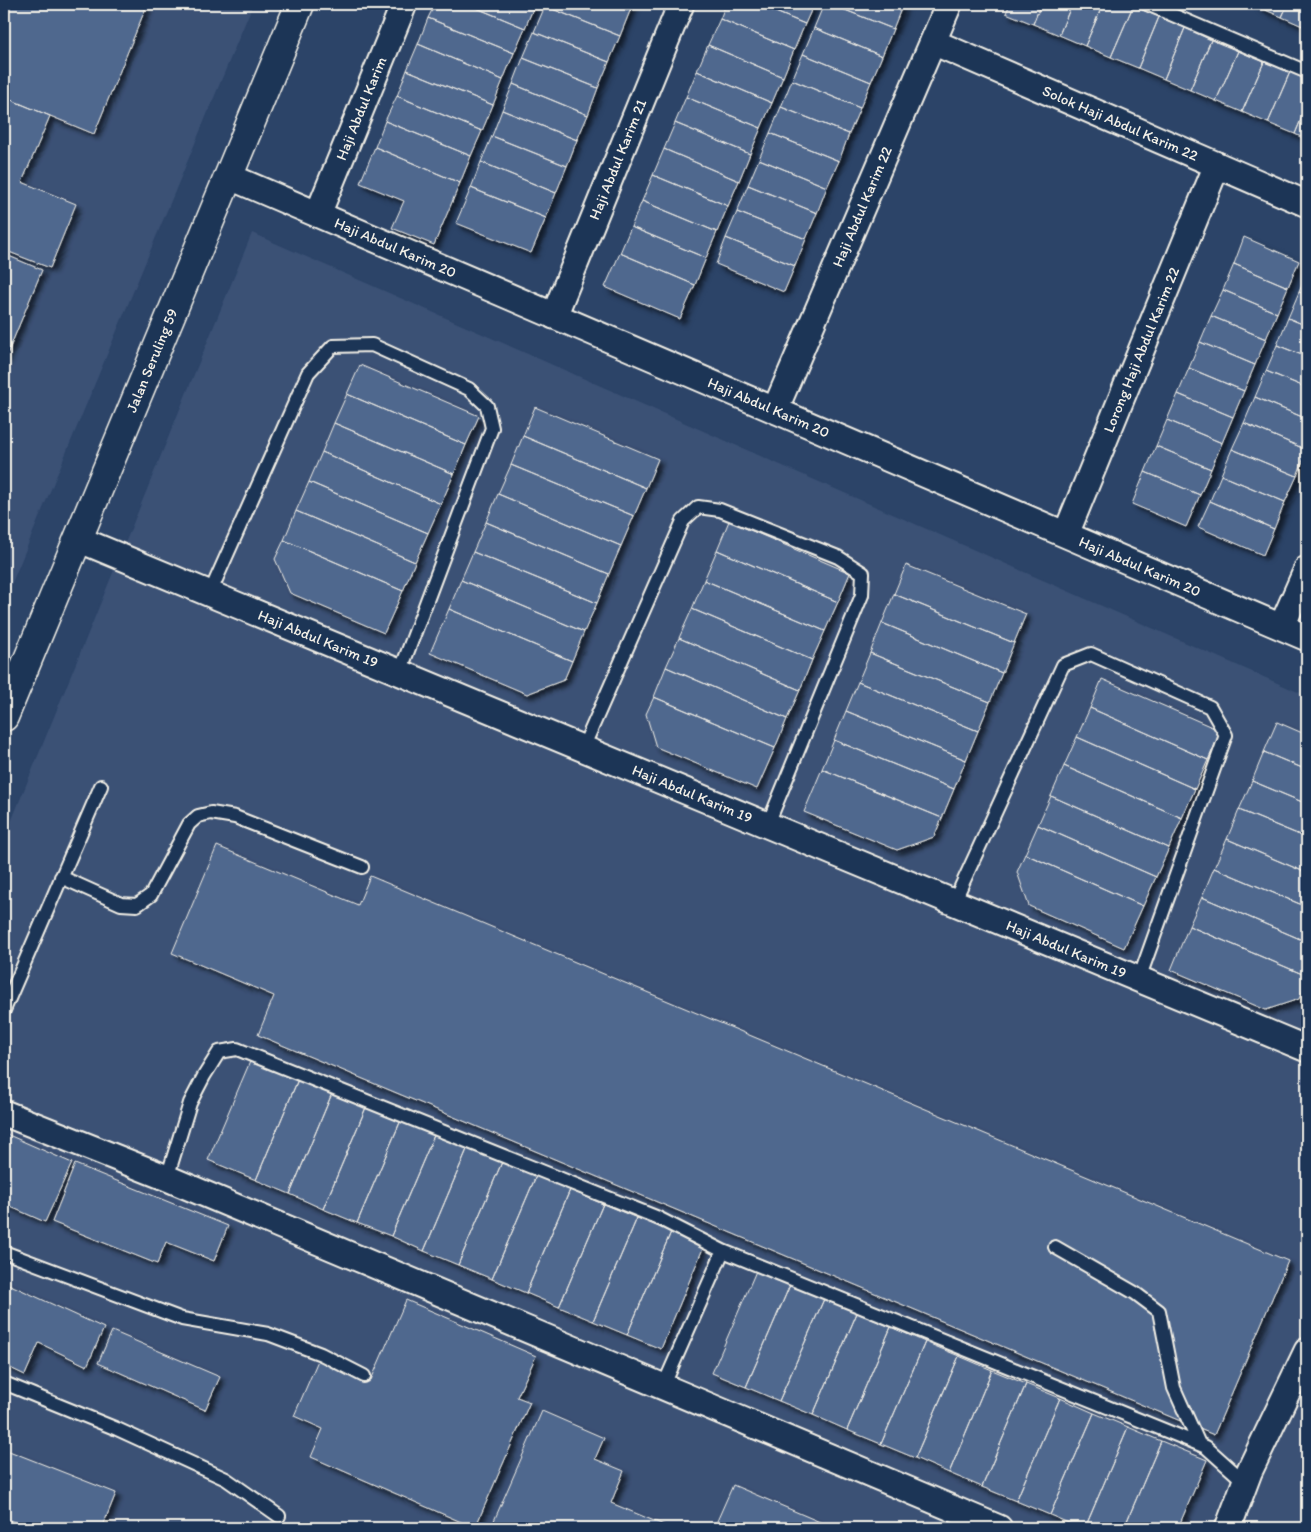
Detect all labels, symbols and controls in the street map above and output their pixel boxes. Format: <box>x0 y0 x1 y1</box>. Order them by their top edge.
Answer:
street label: Haji Abdul Karim <box>332 54 391 163</box>
street label: Solok Haji Abdul Karim 22 <box>1040 81 1201 165</box>
street label: Haji Abdul Karim 21 <box>585 97 650 222</box>
street label: Haji Abdul Karim 22 <box>828 144 896 270</box>
street label: Haji Abdul Karim 20 <box>332 214 459 282</box>
street label: Lorong Haji Abdul Karim 22 <box>1099 264 1183 435</box>
street label: Jalan Seruling 59 <box>122 306 182 415</box>
street label: Haji Abdul Karim 20 <box>705 373 832 441</box>
street label: Haji Abdul Karim 20 <box>1076 532 1204 600</box>
street label: Haji Abdul Karim 19 <box>255 606 381 672</box>
street label: Haji Abdul Karim 19 <box>629 761 755 827</box>
street label: Haji Abdul Karim 19 <box>1003 916 1129 982</box>

